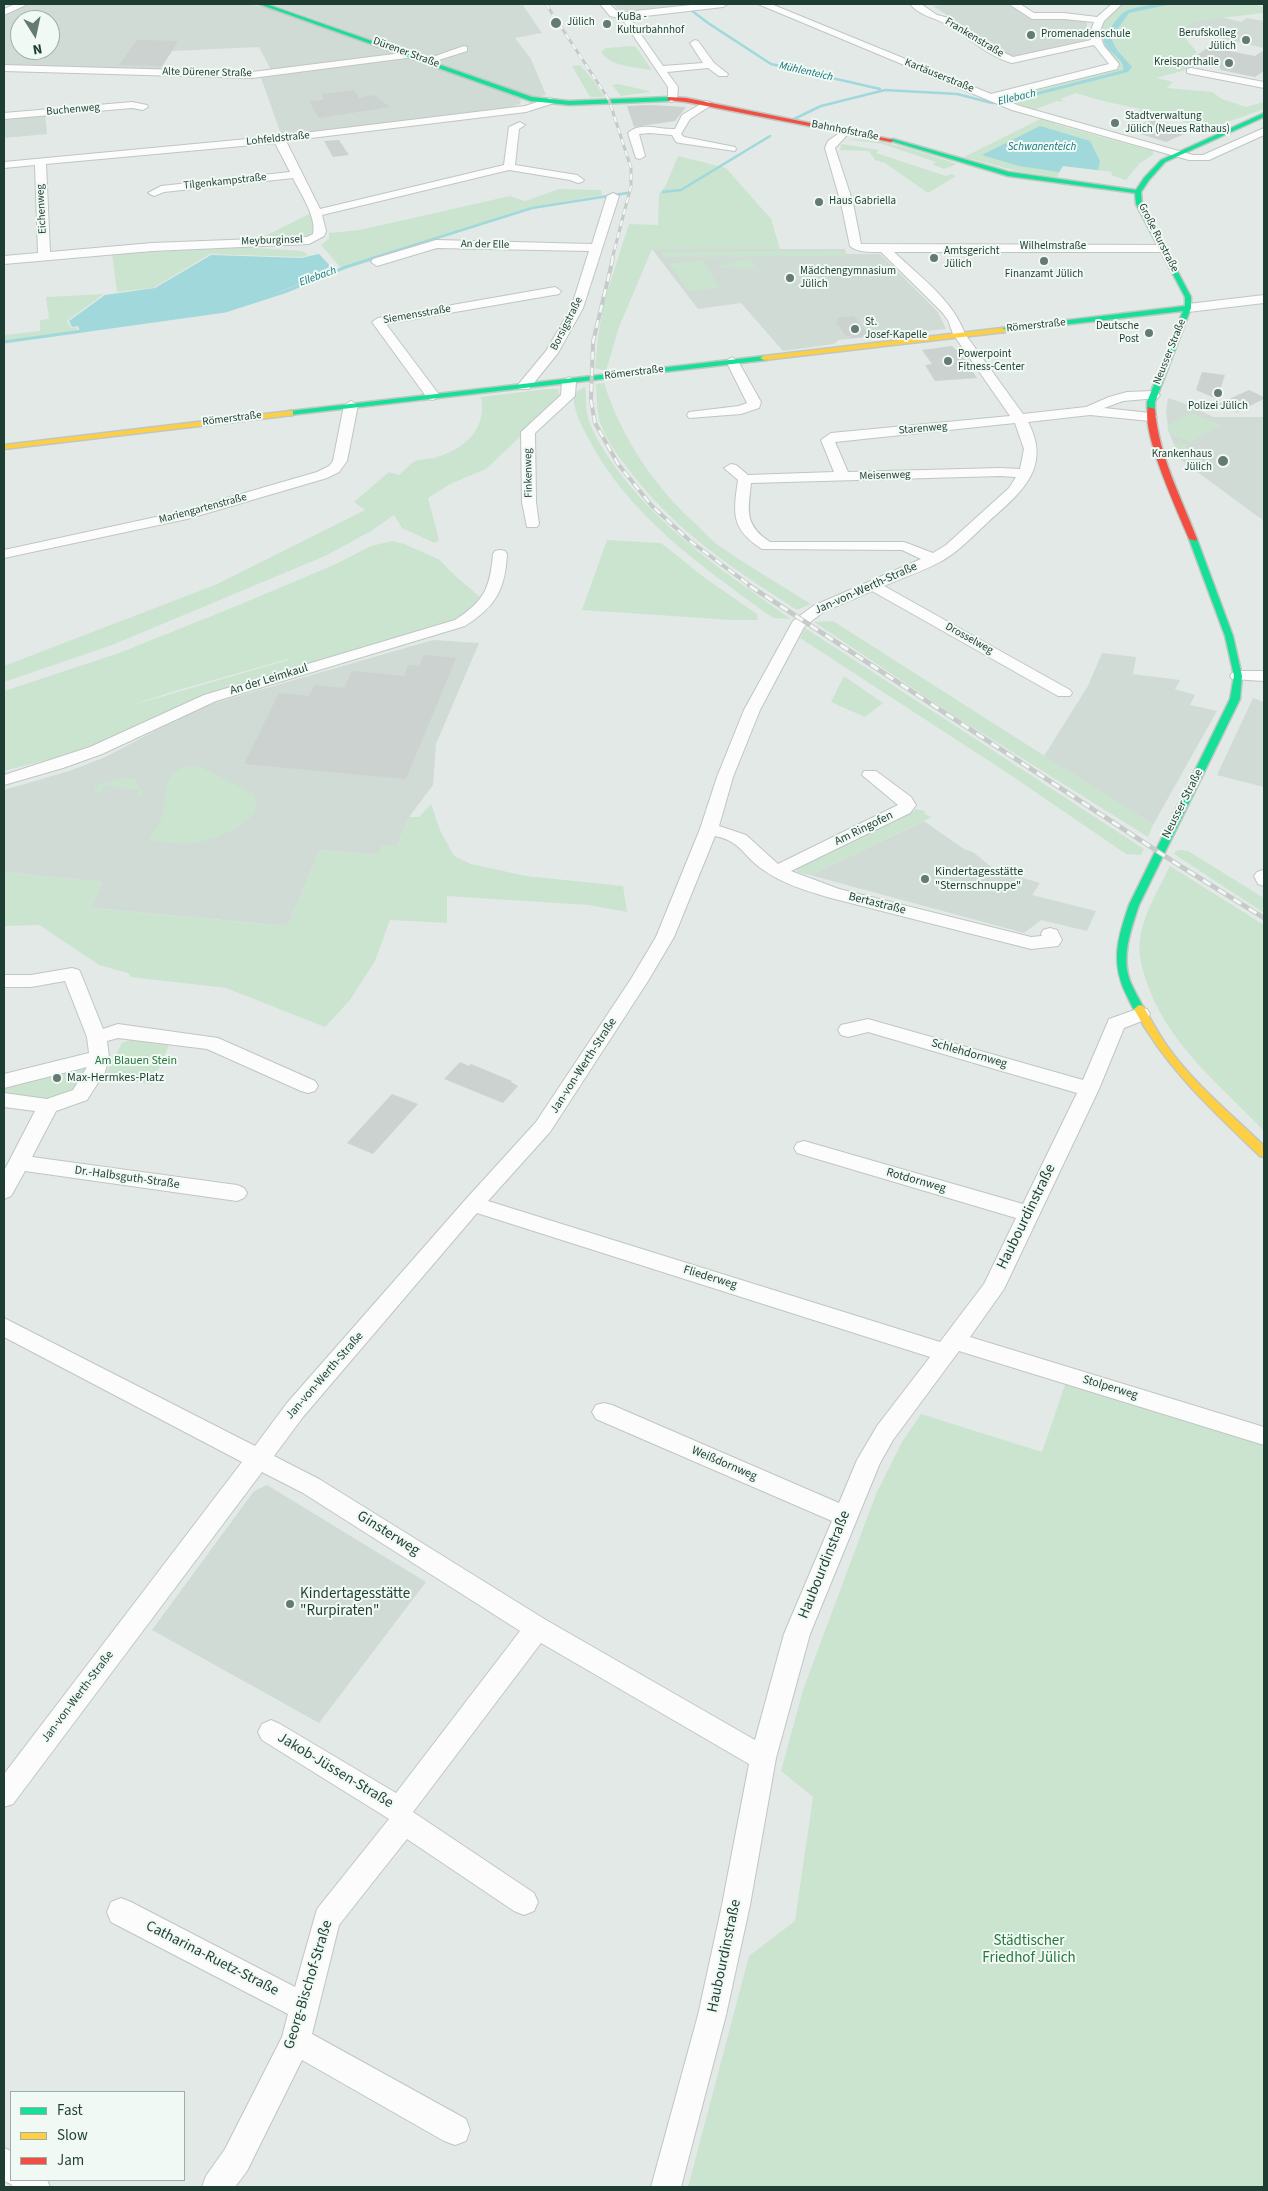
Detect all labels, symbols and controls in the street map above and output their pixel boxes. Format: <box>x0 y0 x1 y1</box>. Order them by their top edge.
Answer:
north arrow <box>10 10 60 60</box>
place label: KuBa - Kulturbahnhof <box>617 11 684 37</box>
street label: Frankenstraße <box>942 15 1006 61</box>
marker: Jülich <box>549 16 563 30</box>
place label: Jülich <box>567 16 595 30</box>
marker: KuBa - Kulturbahnhof <box>601 18 613 30</box>
place label: Berufskolleg Jülich <box>1179 27 1236 53</box>
place label: Promenadenschule <box>1041 28 1130 42</box>
marker: Promenadenschule <box>1025 29 1037 41</box>
marker: Berufskolleg Jülich <box>1240 34 1252 46</box>
street label: Dürener Straße <box>371 35 441 71</box>
text: N <box>31 38 44 59</box>
street label: Kartäuserstraße <box>902 56 976 96</box>
place label: Kreisporthalle <box>1154 56 1219 70</box>
marker: Kreisporthalle <box>1223 57 1235 69</box>
water label: Mühlenteich <box>778 59 834 85</box>
street label: Alte Dürener Straße <box>162 66 252 80</box>
water label: Ellebach <box>997 87 1037 109</box>
street label: Buchenweg <box>46 101 100 119</box>
place label: Stadtverwaltung Jülich (Neues Rathaus) <box>1125 110 1230 136</box>
marker: Stadtverwaltung Jülich (Neues Rathaus) <box>1109 117 1121 129</box>
street label: Bahnhofstraße <box>810 118 880 144</box>
street label: Lohfeldstraße <box>246 129 310 149</box>
water label: Schwanenteich <box>1008 141 1076 155</box>
street label: Tilgenkampstraße <box>183 171 267 193</box>
street label: Eichenweg <box>34 184 50 234</box>
place label: Haus Gabriella <box>829 195 896 209</box>
marker: Haus Gabriella <box>813 196 825 208</box>
street label: Große Rurstraße <box>1135 201 1181 275</box>
street label: Meyburginsel <box>241 233 303 249</box>
street label: An der Elle <box>461 238 509 252</box>
street label: Wilhelmstraße <box>1020 240 1086 254</box>
place label: Amtsgericht Jülich <box>944 245 999 271</box>
marker: Amtsgericht Jülich <box>928 252 940 264</box>
marker: Finanzamt Jülich <box>1038 255 1050 267</box>
water label: Ellebach <box>298 264 338 290</box>
place label: Mädchengymnasium Jülich <box>800 265 896 291</box>
place label: Finanzamt Jülich <box>1005 268 1083 282</box>
marker: Mädchengymnasium Jülich <box>784 272 796 284</box>
street label: Borsigstraße <box>548 295 586 353</box>
street label: Siemensstraße <box>382 303 452 327</box>
place label: St. Josef-Kapelle <box>865 316 927 342</box>
street label: Römerstraße <box>1006 316 1066 336</box>
street label: Neusser Straße <box>1151 317 1189 387</box>
place label: Deutsche Post <box>1096 320 1139 346</box>
marker: St. Josef-Kapelle <box>849 323 861 335</box>
marker: Deutsche Post <box>1143 327 1155 339</box>
place label: Powerpoint Fitness-Center <box>958 348 1025 374</box>
marker: Powerpoint Fitness-Center <box>942 355 954 367</box>
street label: Römerstraße <box>604 363 664 383</box>
marker: Polizei Jülich <box>1212 387 1224 399</box>
place label: Polizei Jülich <box>1188 400 1248 414</box>
street label: Römerstraße <box>202 409 262 429</box>
street label: Starenweg <box>898 420 948 438</box>
street label: Finkenweg <box>522 448 536 498</box>
place label: Krankenhaus Jülich <box>1152 448 1212 474</box>
marker: Krankenhaus Jülich <box>1216 454 1230 468</box>
street label: Meisenweg <box>859 469 911 483</box>
street label: Mariengartenstraße <box>158 491 248 527</box>
street label: Jan-von-Werth-Straße <box>812 560 920 618</box>
street label: Drosselweg <box>943 620 995 658</box>
street label: An der Leimkaul <box>228 661 310 699</box>
street label: Neusser Straße <box>1159 767 1207 841</box>
street label: Am Ringofen <box>832 809 896 849</box>
place label: Kindertagesstätte "Sternschnuppe" <box>935 865 1023 893</box>
marker: Kindertagesstätte "Sternschnuppe" <box>919 873 931 885</box>
street label: Bertastraße <box>847 890 907 918</box>
street label: Jan-von-Werth-Straße <box>548 1016 620 1116</box>
street label: Schlehdornweg <box>929 1036 1009 1072</box>
park label: Am Blauen Stein <box>95 1054 177 1068</box>
place label: Max-Hermkes-Platz <box>67 1071 164 1085</box>
marker: Max-Hermkes-Platz <box>51 1072 63 1084</box>
street label: Haubourdinstraße <box>994 1161 1060 1273</box>
street label: Dr.-Halbsguth-Straße <box>74 1164 180 1192</box>
street label: Rotdornweg <box>885 1166 947 1196</box>
street label: Fliederweg <box>681 1263 739 1293</box>
street label: Jan-von-Werth-Straße <box>283 1329 367 1423</box>
street label: Stolperweg <box>1081 1373 1139 1403</box>
street label: Weißdornweg <box>689 1444 759 1484</box>
street label: Ginsterweg <box>353 1508 423 1560</box>
street label: Haubourdinstraße <box>795 1508 855 1622</box>
place label: Kindertagesstätte "Rurpiraten" <box>300 1586 410 1621</box>
marker: Kindertagesstätte "Rurpiraten" <box>284 1598 296 1610</box>
street label: Jan-von-Werth-Straße <box>39 1648 117 1746</box>
street label: Jakob-Jüssen-Straße <box>274 1729 396 1813</box>
street label: Haubourdinstraße <box>704 1898 746 2014</box>
street label: Catharina-Ruetz-Straße <box>142 1918 282 2000</box>
street label: Georg-Bischof-Straße <box>281 1918 337 2052</box>
park label: Städtischer Friedhof Jülich <box>982 1933 1076 1968</box>
legend <box>10 2091 185 2181</box>
text: Fast <box>57 2100 83 2121</box>
text: Slow <box>57 2125 88 2146</box>
text: Jam <box>57 2150 84 2171</box>

